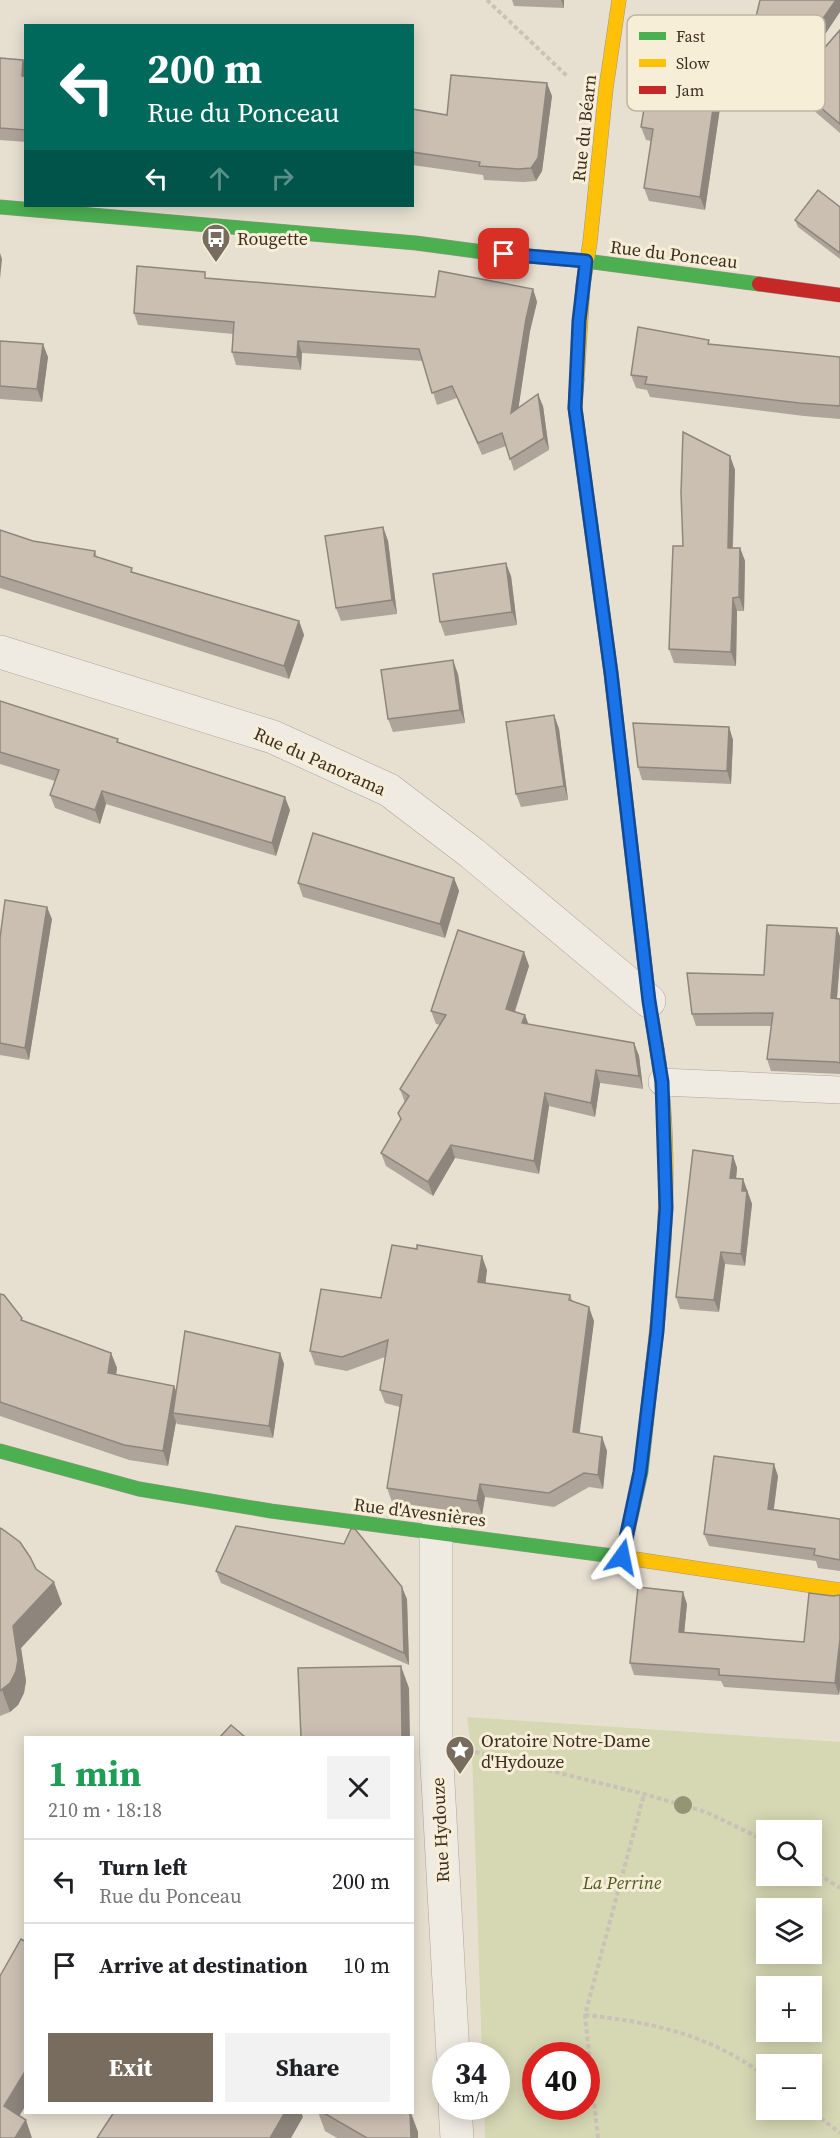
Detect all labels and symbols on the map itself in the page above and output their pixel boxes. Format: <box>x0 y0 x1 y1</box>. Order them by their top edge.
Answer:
legend <box>627 15 825 111</box>
text: Fast <box>676 25 706 47</box>
text: Slow <box>676 52 711 74</box>
street label: Rue du Béarn <box>566 73 602 183</box>
text: Jam <box>675 79 704 101</box>
bus stop icon: Rougette <box>200 222 232 264</box>
place label: Rougette <box>237 226 308 251</box>
pin <box>478 228 529 279</box>
street label: Rue du Ponceau <box>609 234 739 274</box>
street label: Rue du Panorama <box>250 721 391 802</box>
street label: Rue d'Avesnières <box>352 1491 488 1533</box>
position arrow <box>590 1525 654 1589</box>
place label: Oratoire Notre-Dame d'Hydouze <box>481 1728 650 1774</box>
place icon: Oratoire Notre-Dame d'Hydouze <box>444 1734 476 1776</box>
street label: Rue Hydouze <box>425 1777 455 1883</box>
park label: La Perrine <box>582 1870 662 1895</box>
speed limit sign: 40 <box>522 2042 600 2120</box>

